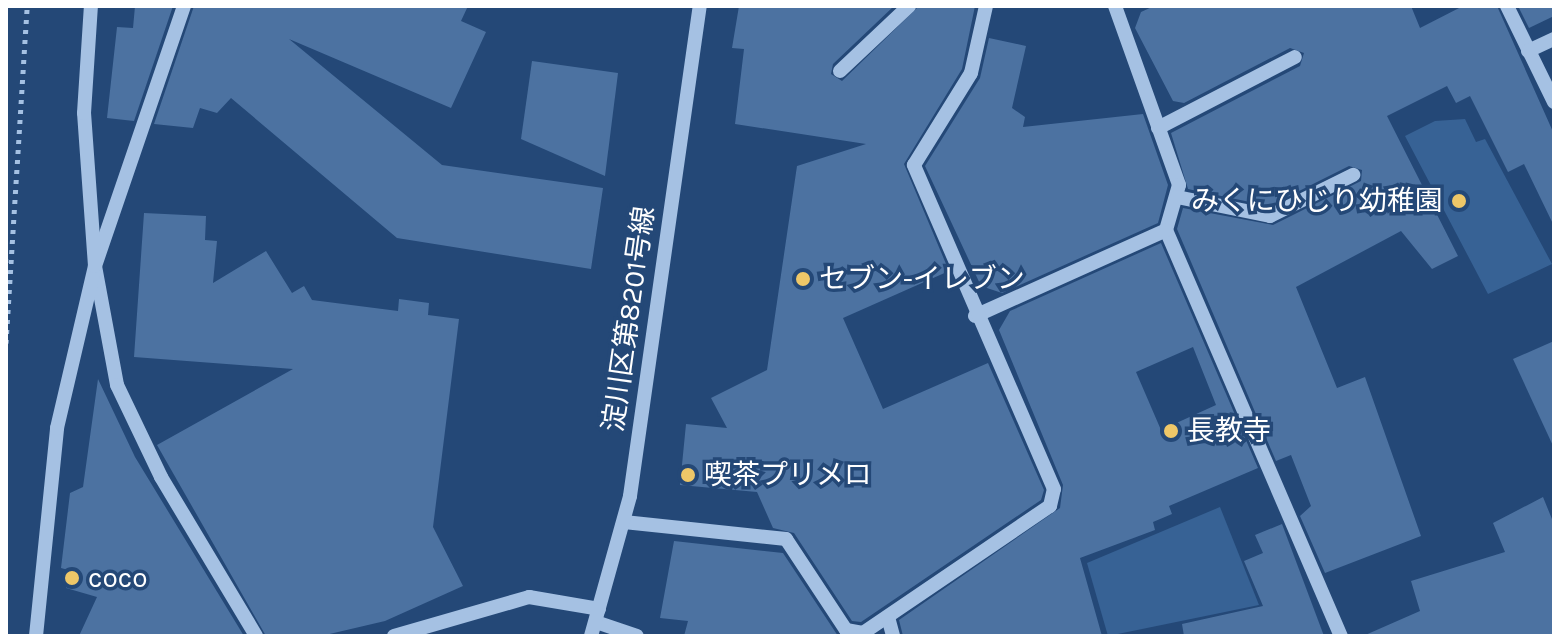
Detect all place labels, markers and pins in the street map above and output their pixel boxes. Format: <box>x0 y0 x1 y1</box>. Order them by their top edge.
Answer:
place label: みくにひじり幼稚園 <box>1191 184 1443 218</box>
marker: みくにひじり幼稚園 <box>1450 192 1468 210</box>
place label: セブン-イレブン <box>819 262 1025 296</box>
marker: セブン-イレブン <box>794 270 812 288</box>
place label: 長教寺 <box>1187 414 1271 448</box>
marker: 長教寺 <box>1162 422 1180 440</box>
place label: 喫茶プリメロ <box>704 458 872 492</box>
marker: 喫茶プリメロ <box>679 466 697 484</box>
place label: coco <box>88 561 147 595</box>
marker: coco <box>63 569 81 587</box>

